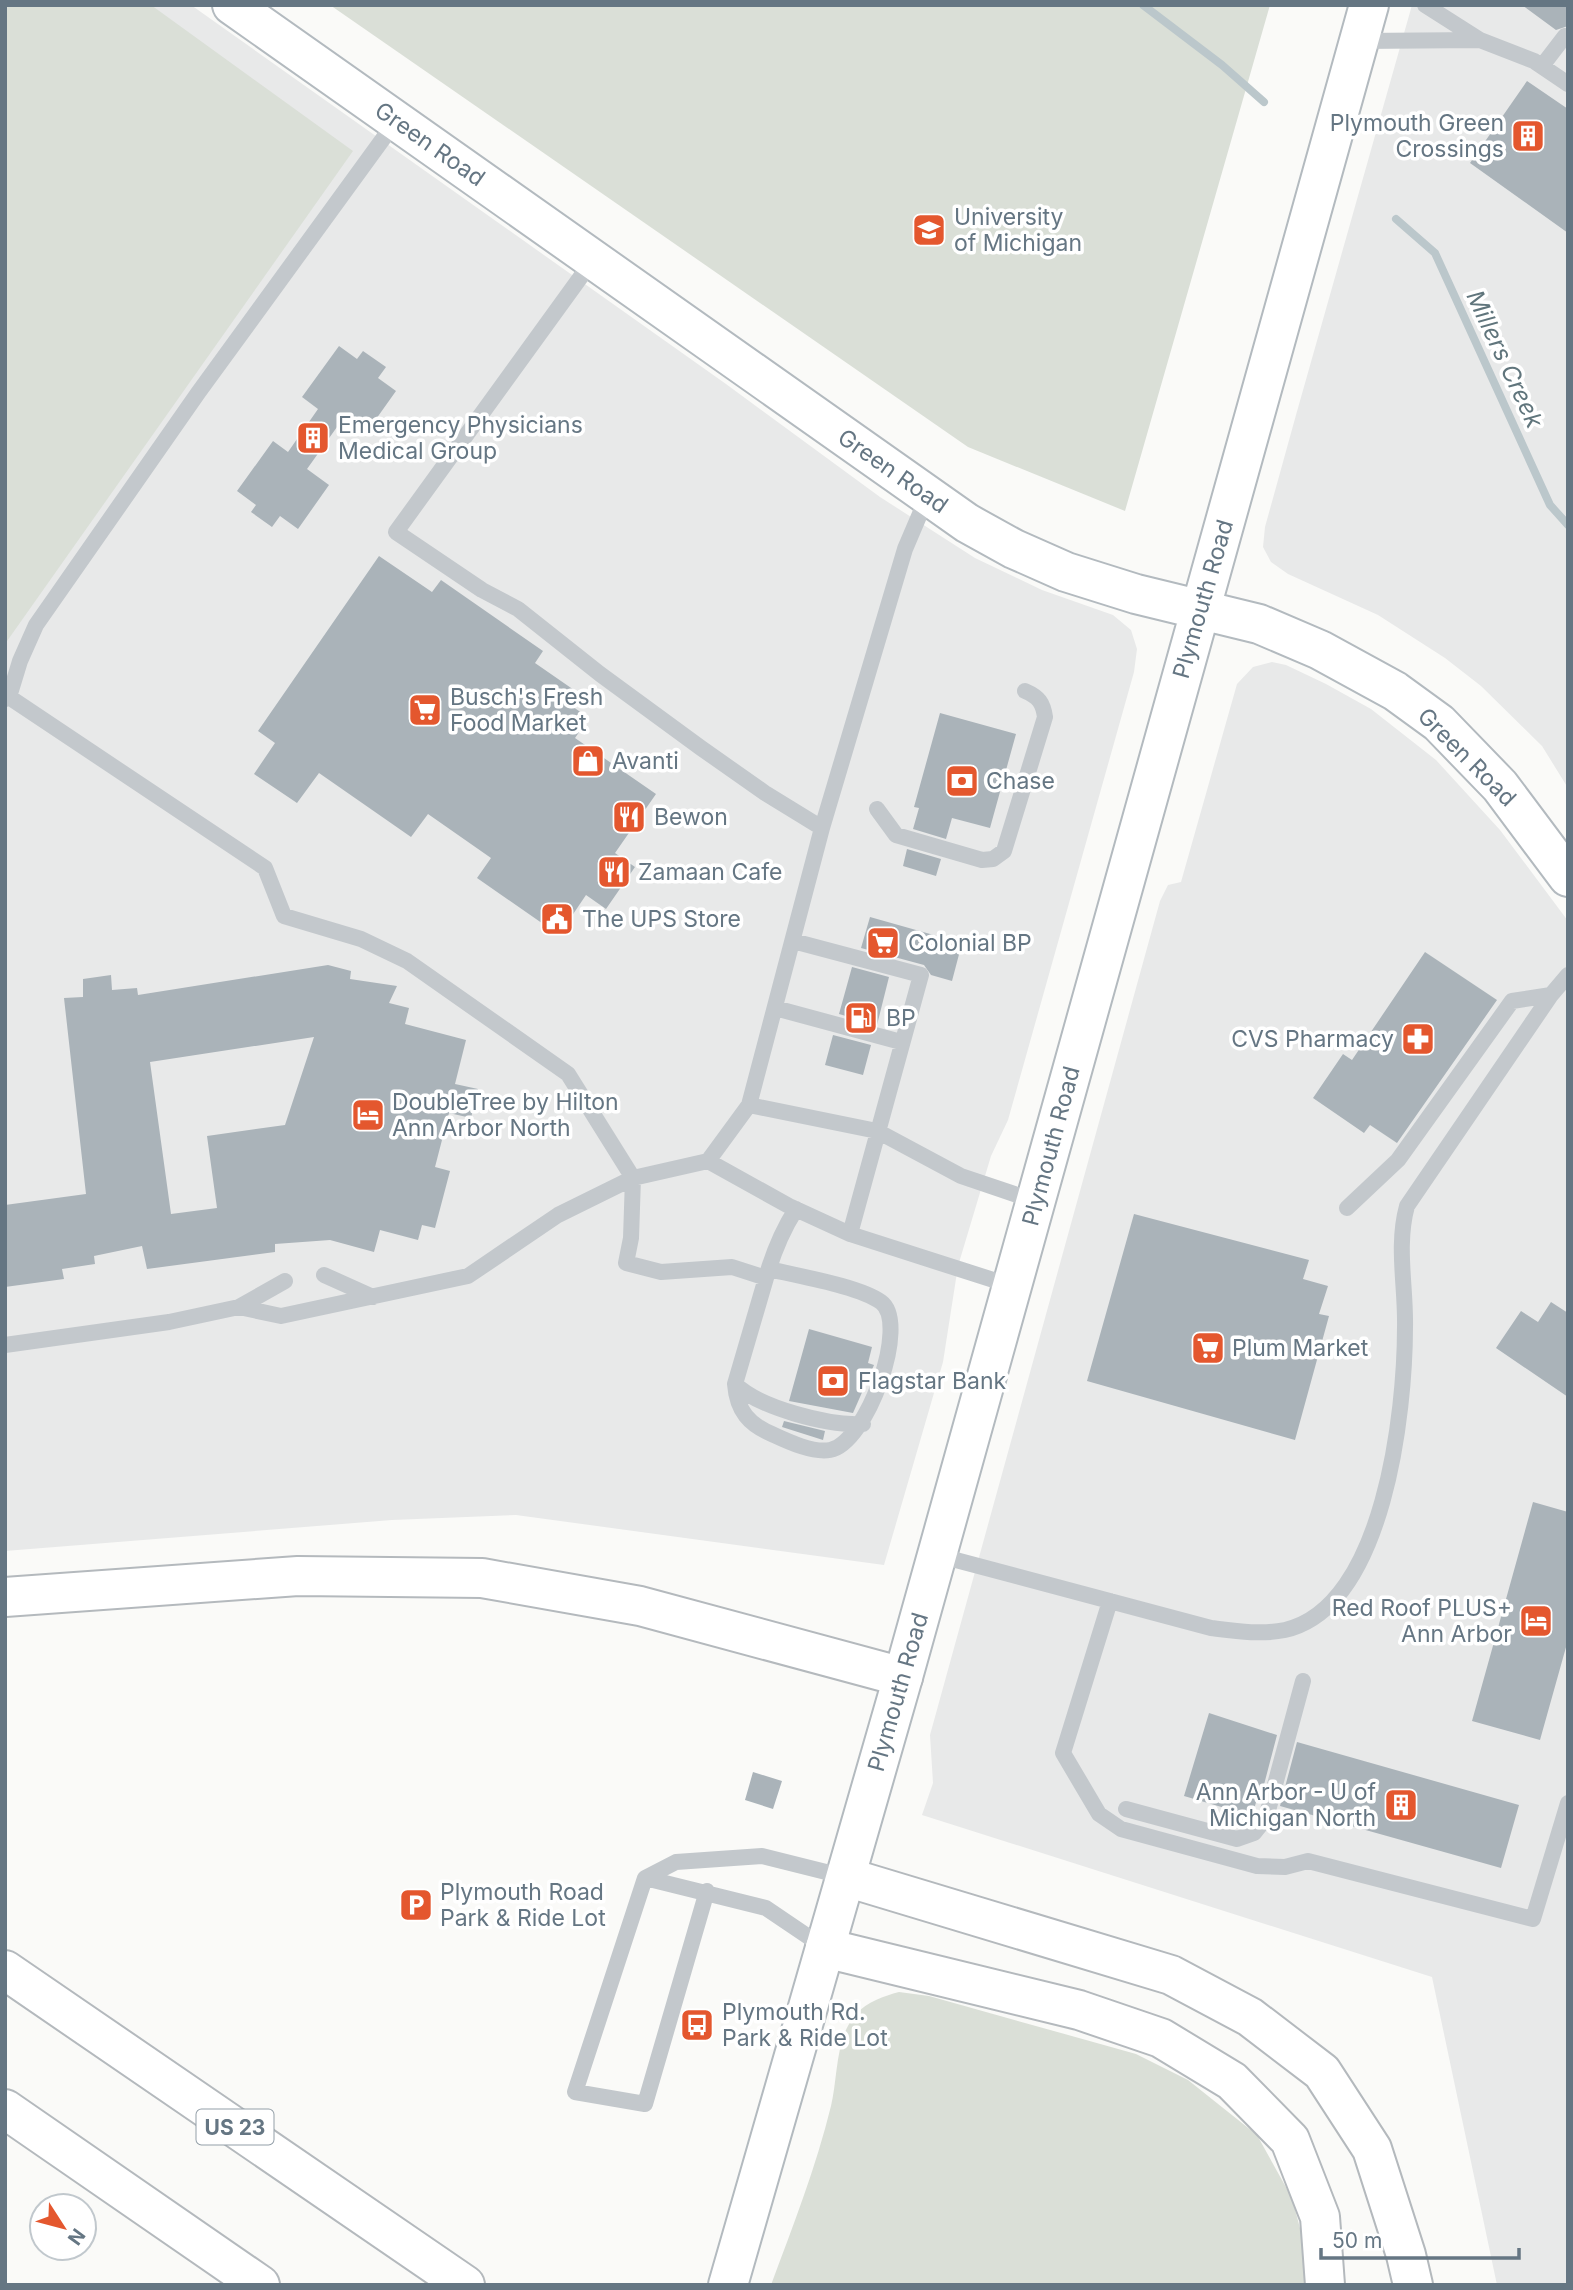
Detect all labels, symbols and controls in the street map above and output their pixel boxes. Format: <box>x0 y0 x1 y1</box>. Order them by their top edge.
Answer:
street label: Green Road <box>370 96 490 192</box>
place label: Plymouth Green Crossings <box>1330 109 1504 163</box>
building icon: Plymouth Green Crossings <box>1509 117 1547 155</box>
place label: University of Michigan <box>954 203 1082 257</box>
school or university icon: University of Michigan <box>910 211 948 249</box>
water label: Millers Creek <box>1461 286 1550 433</box>
place label: Emergency Physicians Medical Group <box>338 411 583 465</box>
building icon: Emergency Physicians Medical Group <box>294 419 332 457</box>
street label: Green Road <box>833 423 953 519</box>
street label: Plymouth Road <box>1167 516 1239 682</box>
place label: Busch's Fresh Food Market <box>450 683 603 737</box>
supermarket icon: Busch's Fresh Food Market <box>406 691 444 729</box>
street label: Green Road <box>1412 702 1522 812</box>
shop icon: Avanti <box>569 742 607 780</box>
place label: Avanti <box>612 747 679 775</box>
bank icon: Chase <box>943 762 981 800</box>
place label: Chase <box>986 767 1055 795</box>
restaurant icon: Bewon <box>610 798 648 836</box>
place label: Bewon <box>654 803 728 831</box>
restaurant icon: Zamaan Cafe <box>595 853 633 891</box>
place label: Zamaan Cafe <box>638 858 782 886</box>
public building icon: The UPS Store <box>538 900 576 938</box>
place label: The UPS Store <box>582 905 741 933</box>
supermarket icon: Colonial BP <box>864 924 902 962</box>
place label: Colonial BP <box>908 929 1032 957</box>
fuel station icon: BP <box>842 999 880 1037</box>
place label: BP <box>886 1004 916 1032</box>
pharmacy icon: CVS Pharmacy <box>1399 1020 1437 1058</box>
place label: CVS Pharmacy <box>1231 1025 1394 1053</box>
street label: Plymouth Road <box>1016 1063 1086 1229</box>
place label: DoubleTree by Hilton Ann Arbor North <box>392 1088 619 1142</box>
hotel icon: DoubleTree by Hilton Ann Arbor North <box>349 1096 387 1134</box>
supermarket icon: Plum Market <box>1189 1329 1227 1367</box>
place label: Plum Market <box>1232 1334 1369 1362</box>
bank icon: Flagstar Bank <box>814 1362 852 1400</box>
place label: Flagstar Bank <box>858 1367 1007 1395</box>
place label: Red Roof PLUS+ Ann Arbor <box>1332 1594 1512 1648</box>
hotel icon: Red Roof PLUS+ Ann Arbor <box>1517 1602 1555 1640</box>
street label: Plymouth Road <box>862 1609 934 1775</box>
place label: Ann Arbor - U of Michigan North <box>1196 1778 1376 1832</box>
building icon: Ann Arbor - U of Michigan North <box>1382 1786 1420 1824</box>
place label: Plymouth Road Park & Ride Lot <box>440 1878 606 1932</box>
parking icon: Plymouth Road Park & Ride Lot <box>397 1886 435 1924</box>
place label: Plymouth Rd. Park & Ride Lot <box>722 1998 888 2052</box>
bus stop icon: Plymouth Rd. Park & Ride Lot <box>678 2006 716 2044</box>
road number: US 23 <box>196 2110 274 2144</box>
north arrow <box>28 2192 98 2262</box>
scale bar <box>1321 2216 1519 2260</box>
text: N <box>63 2224 90 2249</box>
text: 50 m <box>1332 2228 1382 2253</box>

